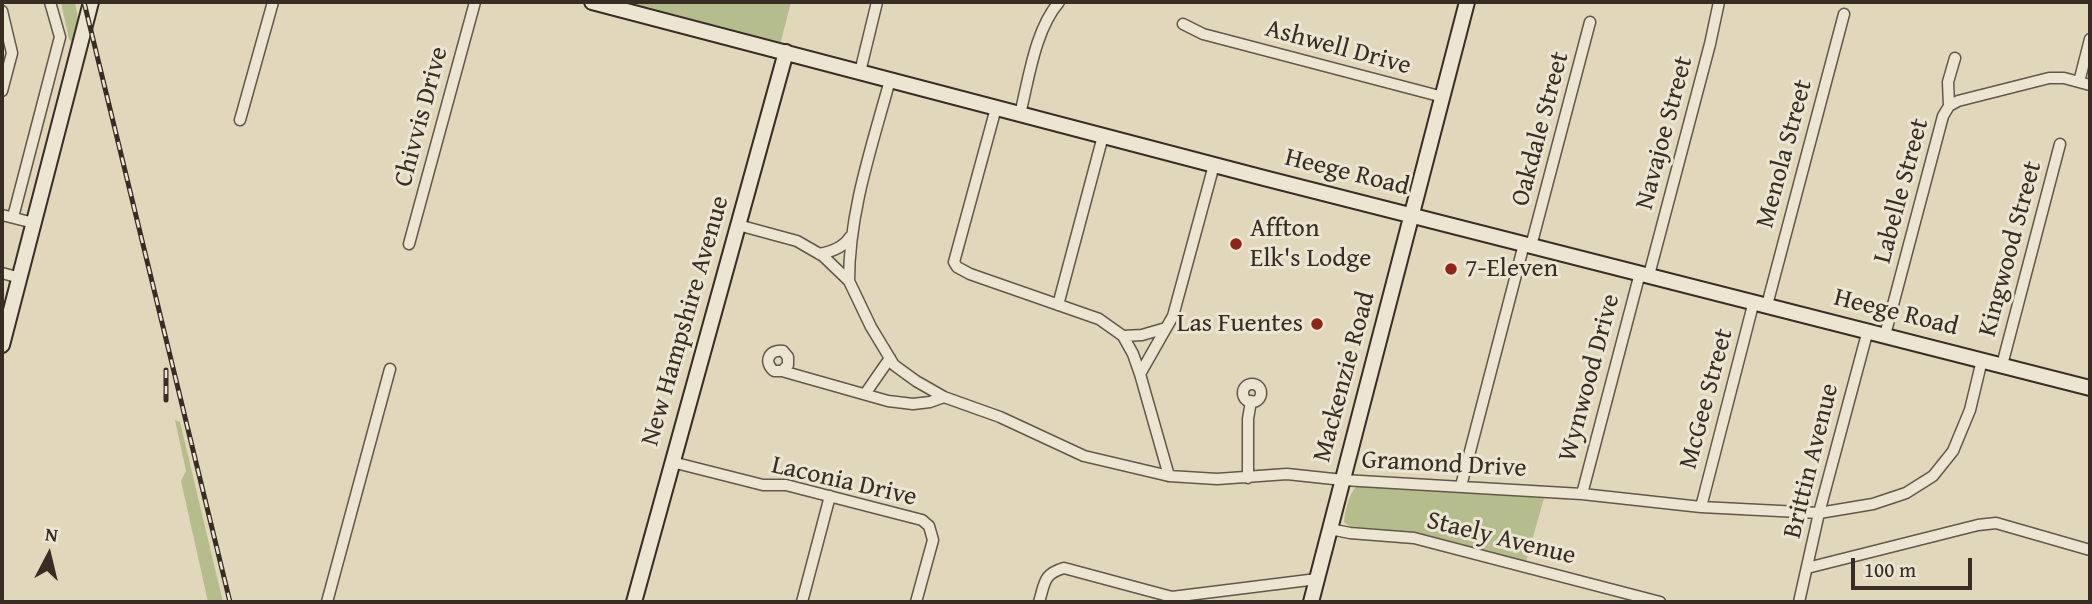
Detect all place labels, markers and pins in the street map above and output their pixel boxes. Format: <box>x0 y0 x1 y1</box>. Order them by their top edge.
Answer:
place label: Affton Elk's Lodge <box>1250 213 1371 274</box>
marker: Affton Elk's Lodge <box>1228 236 1244 252</box>
place label: 7-Eleven <box>1465 253 1558 285</box>
marker: 7-Eleven <box>1443 261 1459 277</box>
place label: Las Fuentes <box>1177 308 1303 340</box>
marker: Las Fuentes <box>1309 316 1325 332</box>

